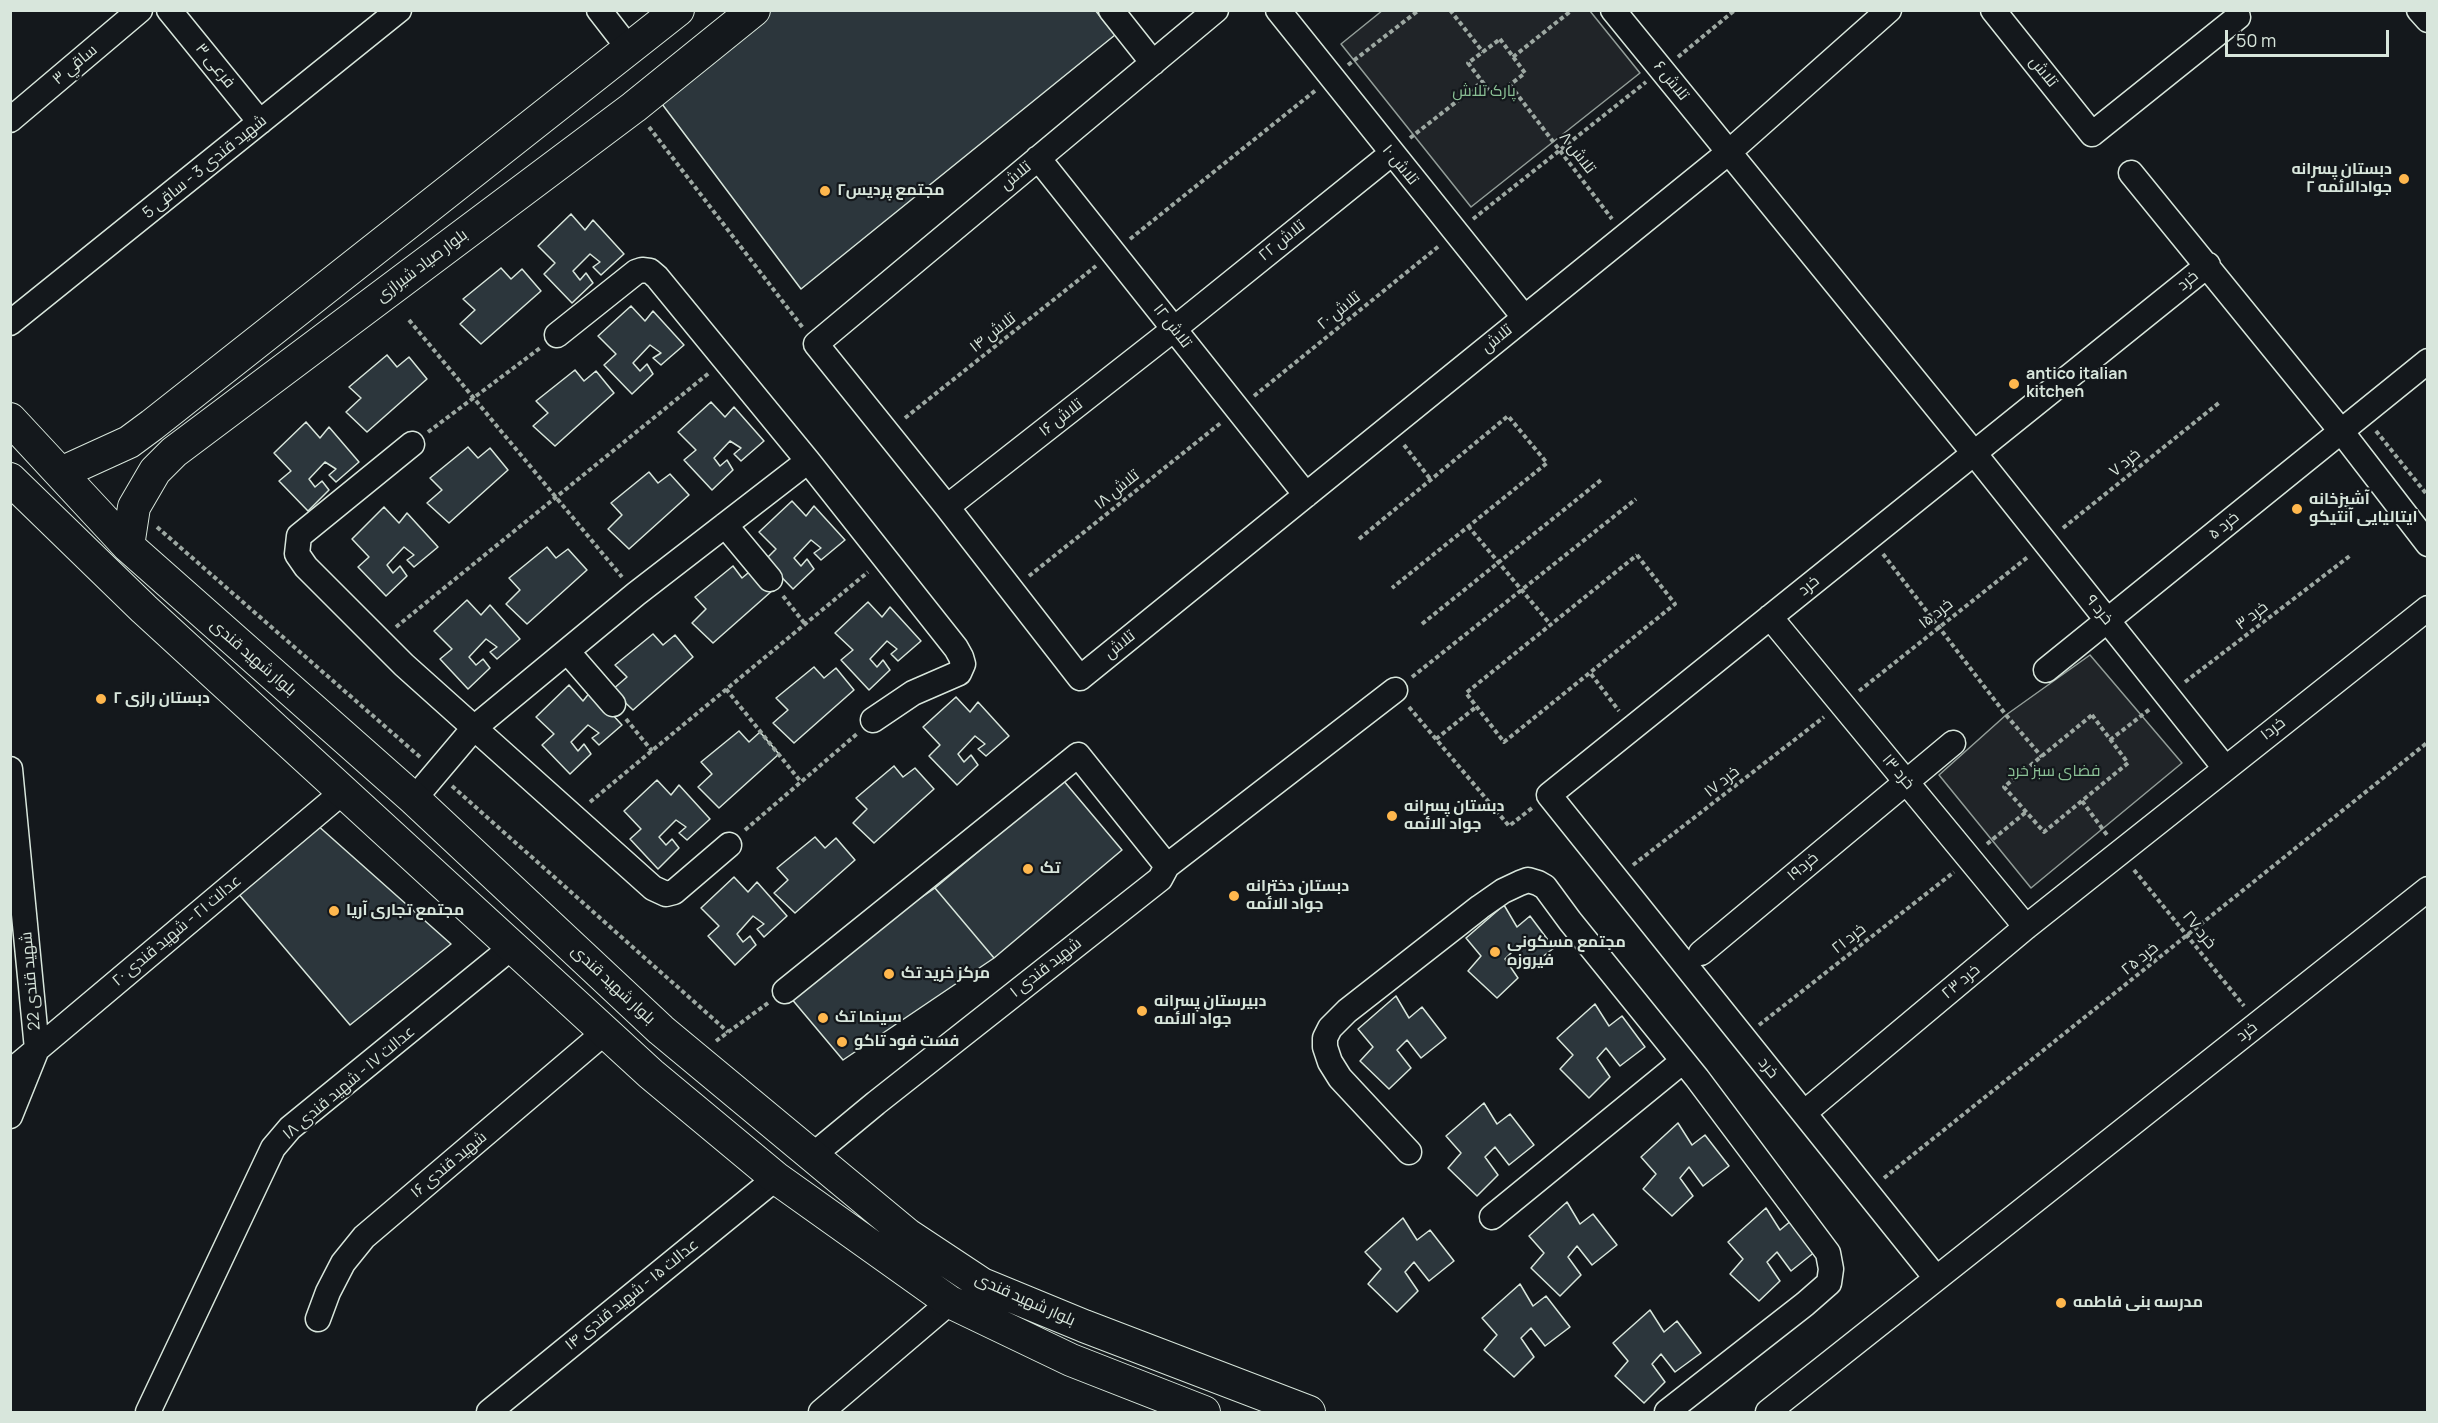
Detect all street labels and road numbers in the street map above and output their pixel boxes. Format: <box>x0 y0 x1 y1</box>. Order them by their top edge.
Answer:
street label: فرعی ۳ <box>191 40 239 92</box>
street label: ساقي ۳ <box>49 41 101 89</box>
street label: تلاش <box>2025 53 2061 91</box>
street label: تلاش ۶ <box>1649 57 1693 105</box>
street label: شهید قندی 3 - ساقی 5 <box>139 111 271 223</box>
street label: تلاش ۸ <box>1555 128 1599 178</box>
street label: تلاش ۱۰ <box>1378 141 1422 189</box>
street label: تلاش <box>997 158 1035 194</box>
street label: تلاش ۲۲ <box>1255 216 1309 266</box>
street label: بلوار صیاد شیرازی <box>373 225 471 307</box>
street label: خرد <box>2174 267 2202 295</box>
street label: تلاش ۲۰ <box>1314 288 1364 334</box>
street label: تلاش ۱۲ <box>1149 300 1195 352</box>
street label: تلاش ۱۴ <box>966 309 1020 357</box>
street label: تلاش <box>1478 321 1516 357</box>
street label: تلاش ۱۶ <box>1035 395 1087 441</box>
street label: خرد ۷ <box>2106 445 2144 481</box>
street label: تلاش ۱۸ <box>1091 466 1143 514</box>
street label: خرد ۵ <box>2205 508 2243 544</box>
street label: خرد <box>1795 572 1823 600</box>
street label: خرد ۹ <box>2081 591 2117 629</box>
street label: خرد ۱۵ <box>1915 595 1957 633</box>
street label: خرد ۳ <box>2232 598 2272 634</box>
street label: بلوار شهید قندی <box>206 615 300 701</box>
street label: تلاش <box>1101 627 1139 663</box>
street label: خرد۱ <box>2257 713 2289 745</box>
street label: خرد ۱۳ <box>1878 750 1918 794</box>
street label: خرد ۱۷ <box>1701 762 1743 802</box>
street label: خرد۱۹ <box>1784 849 1822 885</box>
street label: عدالت ۲۱ - شهید قندی ۲۰ <box>109 871 245 991</box>
street label: خرد ۲۷ <box>2178 907 2220 953</box>
street label: خرد ۲۱ <box>1828 920 1870 958</box>
street label: شهید قندی 22 <box>17 931 45 1031</box>
street label: شهيد قندی ۱ <box>1006 934 1086 1002</box>
street label: خرد ۲۵ <box>2118 938 2162 980</box>
street label: بلوار شهید قندی <box>567 941 659 1029</box>
street label: خرد ۲۳ <box>1938 961 1984 1003</box>
street label: خرد <box>2233 1018 2261 1046</box>
street label: عدالت ۱۷ - شهید قندی ۱۸ <box>279 1022 419 1144</box>
street label: خرد <box>1754 1054 1782 1082</box>
street label: شهید قندی ۱۶ <box>407 1128 491 1202</box>
street label: عدالت ۱۵ - شهید قندی ۱۴ <box>561 1235 703 1355</box>
street label: بلوار شهید قندی <box>972 1269 1078 1331</box>

